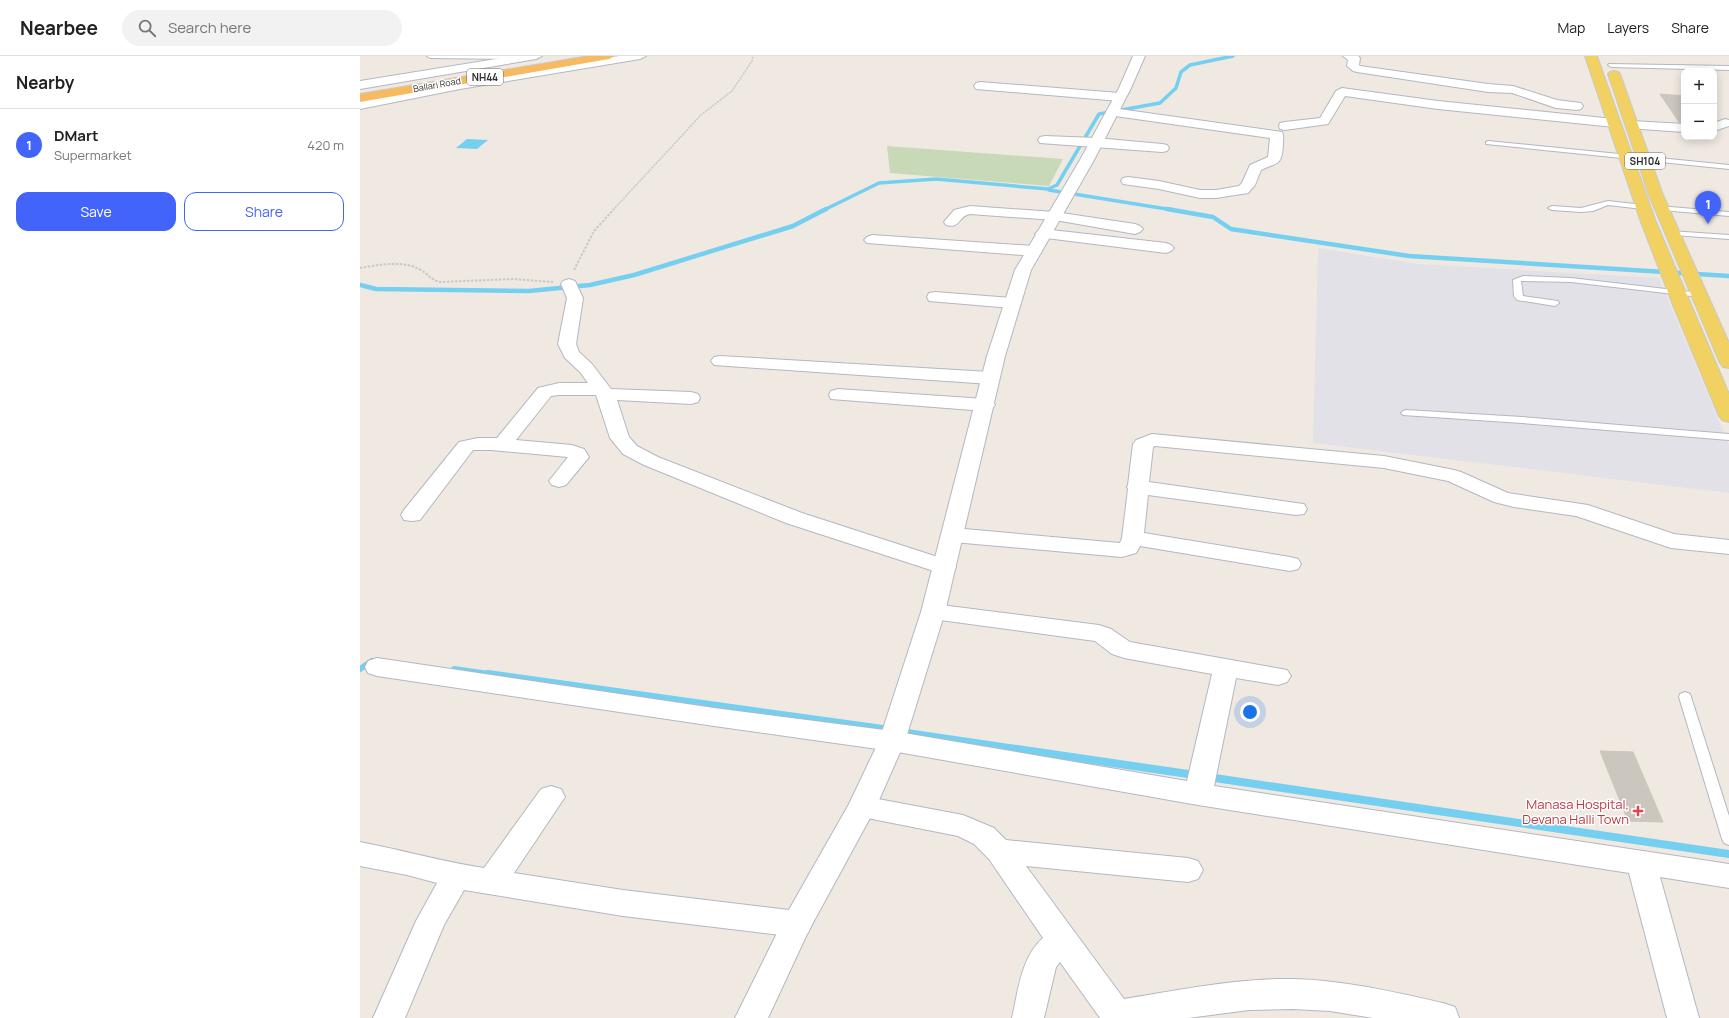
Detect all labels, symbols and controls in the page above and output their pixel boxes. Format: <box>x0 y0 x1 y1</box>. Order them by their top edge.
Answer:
search box <box>122 10 402 46</box>
text: Nearbee <box>20 15 98 41</box>
icon: search <box>136 17 158 39</box>
text: Search here <box>168 17 251 38</box>
text: Map <box>1557 18 1585 37</box>
text: Layers <box>1607 18 1649 37</box>
text: Share <box>1671 18 1709 37</box>
map controls <box>1681 68 1717 140</box>
button: + <box>1681 68 1717 104</box>
road number: NH44 <box>467 69 503 85</box>
text: Nearby <box>16 71 74 94</box>
street label: Ballari Road <box>412 74 462 95</box>
button: − <box>1681 104 1717 140</box>
text: DMart <box>54 125 98 146</box>
text: 1 <box>26 136 32 154</box>
text: 420 m <box>307 136 344 154</box>
text: Supermarket <box>54 146 132 164</box>
road number: SH104 <box>1625 153 1665 169</box>
pin: 1 <box>1695 191 1721 224</box>
button: Save <box>16 192 176 231</box>
button: Share <box>184 192 344 231</box>
your location <box>1240 702 1260 722</box>
place label: Manasa Hospital, Devana Halli Town <box>1522 795 1629 828</box>
marker: Manasa Hospital, Devana Halli Town <box>1632 805 1644 817</box>

